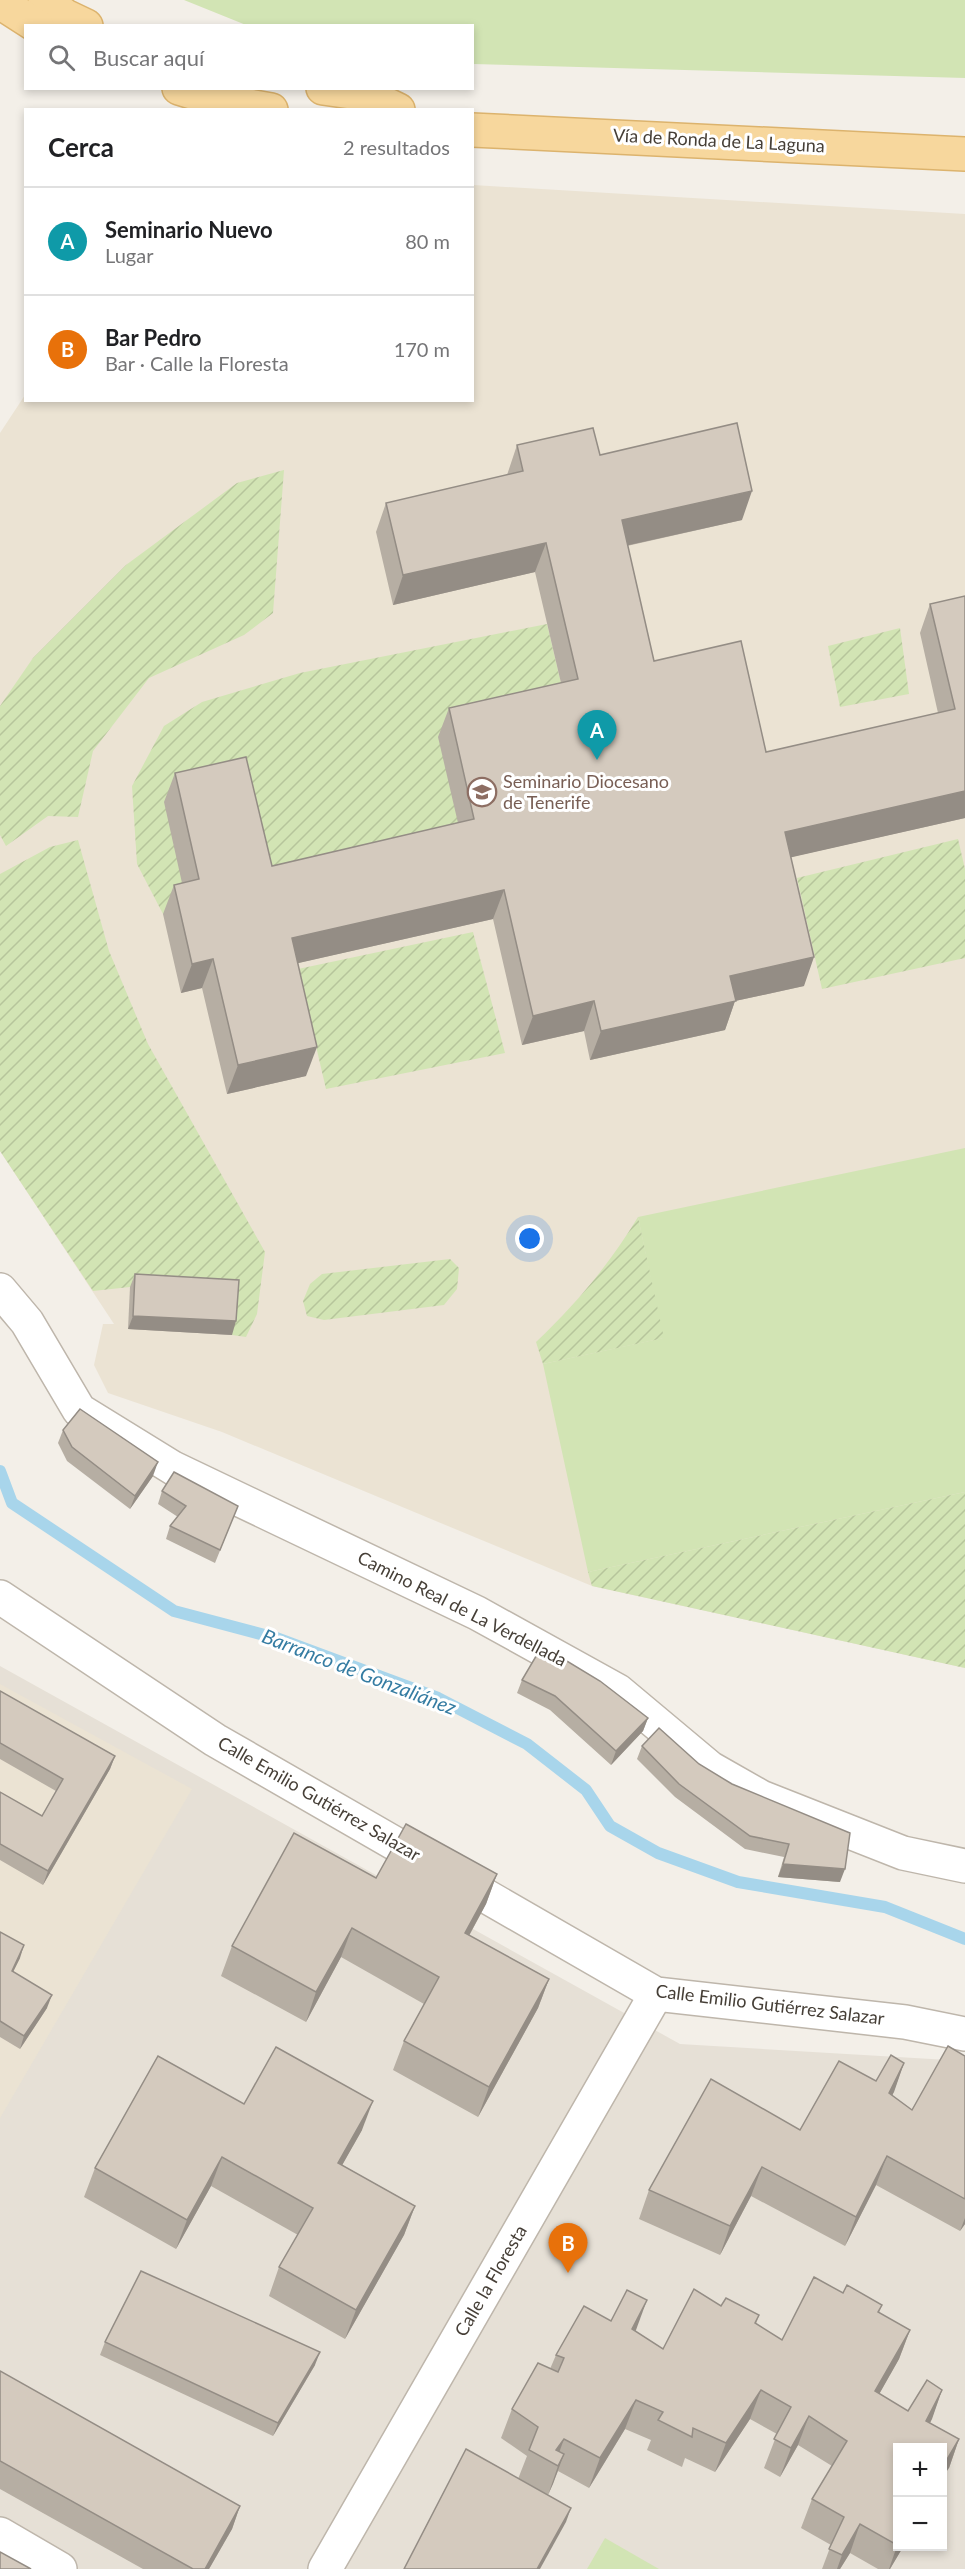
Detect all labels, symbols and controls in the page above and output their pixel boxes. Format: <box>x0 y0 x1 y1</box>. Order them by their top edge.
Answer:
search box <box>24 24 474 90</box>
icon: search <box>45 41 78 74</box>
text: Buscar aquí <box>93 44 204 71</box>
street label: Vía de Ronda de La Laguna <box>613 123 825 157</box>
text: Cerca <box>48 131 114 163</box>
text: 2 resultados <box>343 135 450 159</box>
text: Seminario Nuevo <box>105 216 273 243</box>
text: A <box>61 229 74 253</box>
text: 80 m <box>405 229 450 253</box>
text: Lugar <box>105 243 153 267</box>
text: Bar Pedro <box>105 324 201 351</box>
text: B <box>61 337 74 361</box>
text: 170 m <box>394 337 450 361</box>
text: Bar · Calle la Floresta <box>105 351 289 375</box>
pin: A <box>578 710 616 760</box>
place label: Seminario Diocesano de Tenerife <box>503 770 669 813</box>
school or university icon: Seminario Diocesano de Tenerife <box>466 776 498 808</box>
your location <box>515 1224 544 1253</box>
street label: Camino Real de La Verdellada <box>354 1546 571 1671</box>
water label: Barranco de Gonzaliánez <box>259 1623 460 1719</box>
street label: Calle Emilio Gutiérrez Salazar <box>214 1731 425 1865</box>
street label: Calle Emilio Gutiérrez Salazar <box>655 1979 886 2029</box>
street label: Calle la Floresta <box>449 2221 531 2340</box>
pin: B <box>548 2224 588 2273</box>
map controls <box>893 2443 947 2551</box>
button: + <box>893 2443 947 2497</box>
button: − <box>893 2497 947 2551</box>

